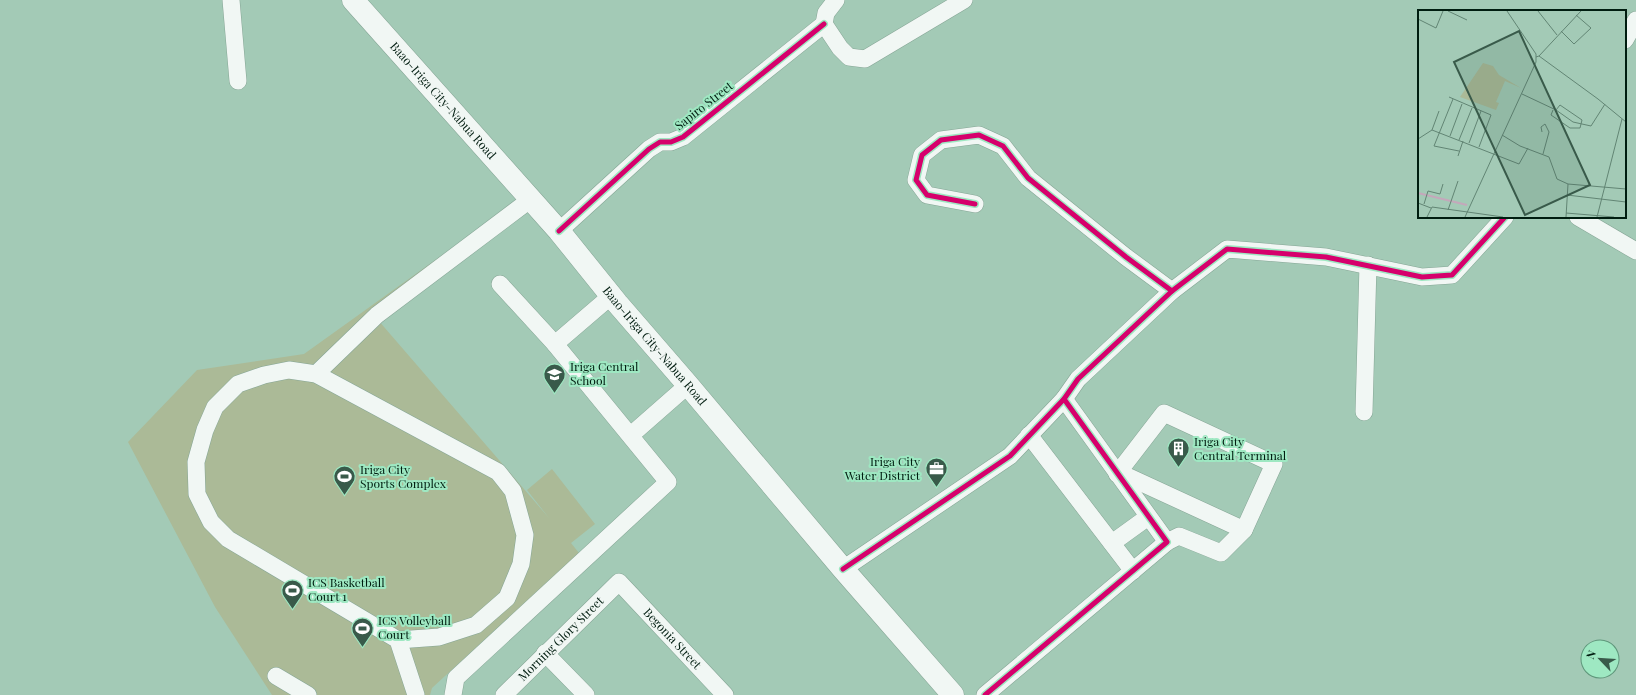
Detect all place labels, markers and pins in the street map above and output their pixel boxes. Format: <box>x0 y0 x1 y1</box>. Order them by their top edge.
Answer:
place label: Iriga Central School <box>570 358 639 388</box>
school or university icon: Iriga Central School <box>542 361 568 394</box>
place label: Iriga City Central Terminal <box>1194 433 1287 463</box>
building icon: Iriga City Central Terminal <box>1166 436 1192 469</box>
place label: Iriga City Water District <box>844 453 921 483</box>
office icon: Iriga City Water District <box>923 456 949 489</box>
place label: Iriga City Sports Complex <box>360 461 447 491</box>
sports icon: Iriga City Sports Complex <box>331 464 357 497</box>
place label: ICS Basketball Court 1 <box>308 574 385 604</box>
sports icon: ICS Basketball Court 1 <box>280 577 306 610</box>
place label: ICS Volleyball Court <box>378 612 451 642</box>
sports icon: ICS Volleyball Court <box>349 615 375 648</box>

